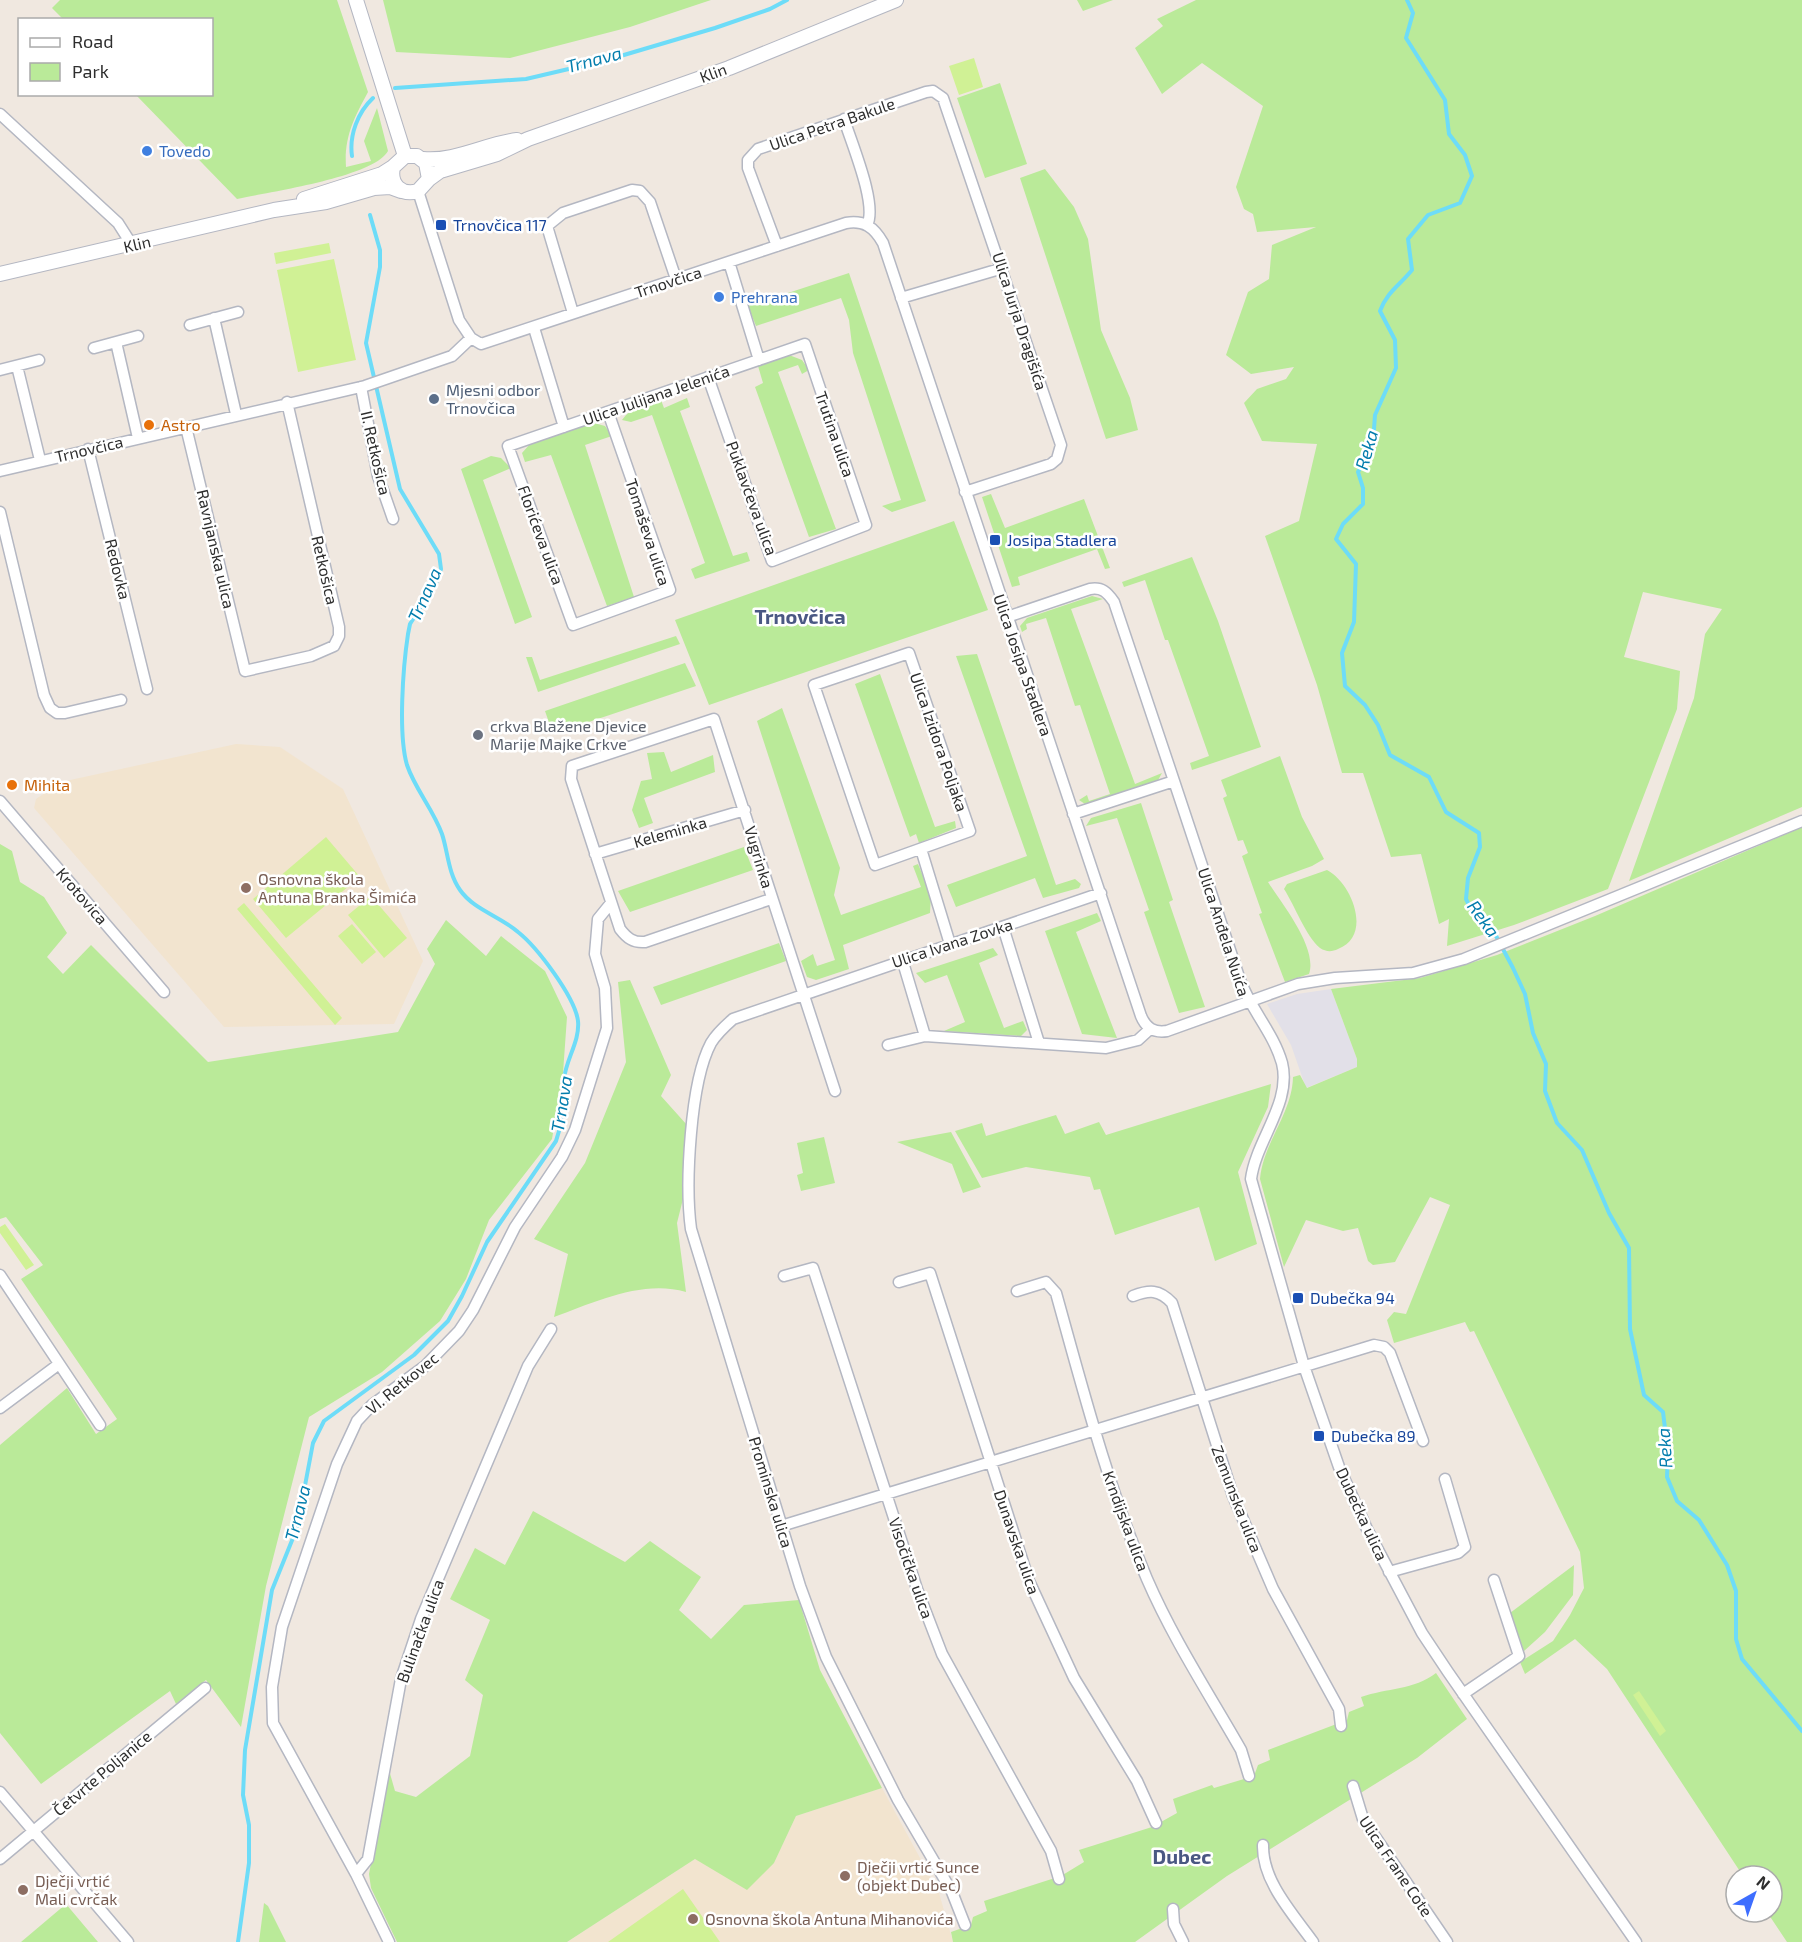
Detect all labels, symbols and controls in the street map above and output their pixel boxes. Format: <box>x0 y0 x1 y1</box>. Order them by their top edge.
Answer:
legend <box>18 18 213 96</box>
text: Road <box>72 30 113 52</box>
water label: Trnava <box>564 41 624 77</box>
street label: Klin <box>697 59 729 86</box>
text: Park <box>72 60 109 82</box>
street label: Ulica Petra Bakule <box>766 93 897 154</box>
place label: Tovedo <box>159 141 211 160</box>
marker: Tovedo <box>140 144 154 158</box>
place label: Trnovčica 117 <box>453 215 547 234</box>
marker: Trnovčica 117 <box>434 218 448 232</box>
street label: Klin <box>121 231 152 256</box>
street label: Ulica Jurja Dragišića <box>988 249 1052 393</box>
street label: Trnovčica <box>632 262 704 301</box>
place label: Prehrana <box>731 287 798 306</box>
marker: Prehrana <box>712 290 726 304</box>
street label: Ulica Julijana Jelenića <box>580 360 732 430</box>
place label: Mjesni odbor Trnovčica <box>446 380 541 417</box>
street label: Trutina ulica <box>812 388 859 479</box>
marker: Mjesni odbor Trnovčica <box>427 392 441 406</box>
street label: II. Retkošica <box>358 409 395 497</box>
place label: Astro <box>161 415 200 434</box>
marker: Astro <box>142 418 156 432</box>
water label: Reka <box>1350 427 1382 472</box>
street label: Trnovčica <box>53 431 125 466</box>
street label: Puklavčeva ulica <box>723 438 782 557</box>
street label: Tomaševa ulica <box>622 476 675 588</box>
street label: Florićeva ulica <box>515 483 568 587</box>
street label: Ravnjanska ulica <box>193 488 239 610</box>
place label: Josipa Stadlera <box>1007 530 1117 549</box>
marker: Josipa Stadlera <box>988 533 1002 547</box>
street label: Retkošica <box>308 534 343 606</box>
street label: Redovka <box>102 537 135 601</box>
water label: Trnava <box>403 564 446 625</box>
street label: Ulica Josipa Stadlera <box>990 591 1057 738</box>
district label: Trnovčica <box>754 604 846 628</box>
street label: Ulica Izidora Poljaka <box>906 670 972 814</box>
place label: crkva Blažene Djevice Marije Majke Crkve <box>490 716 647 754</box>
marker: crkva Blažene Djevice Marije Majke Crkve <box>471 728 485 742</box>
place label: Mihita <box>24 775 70 794</box>
marker: Mihita <box>5 778 19 792</box>
street label: Keleminka <box>631 812 709 851</box>
street label: Vugrinka <box>741 823 778 890</box>
street label: Krotovica <box>53 863 112 928</box>
street label: Ulica Anđela Nuića <box>1195 865 1254 999</box>
place label: Osnovna škola Antuna Branka Šimića <box>258 869 417 906</box>
marker: Osnovna škola Antuna Branka Šimića <box>239 881 253 895</box>
water label: Reka <box>1463 896 1505 941</box>
street label: Ulica Ivana Zovka <box>889 914 1015 971</box>
water label: Trnava <box>546 1074 576 1134</box>
place label: Dubečka 94 <box>1310 1288 1395 1307</box>
marker: Dubečka 94 <box>1291 1291 1305 1305</box>
street label: VI. Retkovec <box>362 1348 442 1417</box>
place label: Dubečka 89 <box>1331 1426 1416 1445</box>
water label: Reka <box>1652 1427 1676 1469</box>
marker: Dubečka 89 <box>1312 1429 1326 1443</box>
street label: Prominska ulica <box>746 1434 797 1550</box>
street label: Zemunska ulica <box>1208 1443 1267 1555</box>
street label: Dubečka ulica <box>1333 1464 1392 1563</box>
street label: Krndijska ulica <box>1099 1468 1153 1574</box>
water label: Trnava <box>279 1483 315 1543</box>
street label: Dunavska ulica <box>991 1487 1044 1597</box>
street label: Visočička ulica <box>885 1515 938 1621</box>
street label: Bulinačka ulica <box>392 1577 447 1685</box>
street label: Četvrte Poljanice <box>49 1726 155 1820</box>
street label: Ulica Frane Cote <box>1356 1812 1437 1920</box>
district label: Dubec <box>1153 1844 1211 1868</box>
place label: Dječji vrtić Sunce (objekt Dubec) <box>857 1857 979 1895</box>
north arrow <box>1724 1864 1784 1924</box>
marker: Dječji vrtić Sunce (objekt Dubec) <box>838 1869 852 1883</box>
place label: Dječji vrtić Mali cvrčak <box>35 1871 117 1908</box>
text: N <box>1753 1871 1774 1893</box>
marker: Dječji vrtić Mali cvrčak <box>16 1883 30 1897</box>
place label: Osnovna škola Antuna Mihanovića <box>705 1909 954 1928</box>
marker: Osnovna škola Antuna Mihanovića <box>686 1912 700 1926</box>

